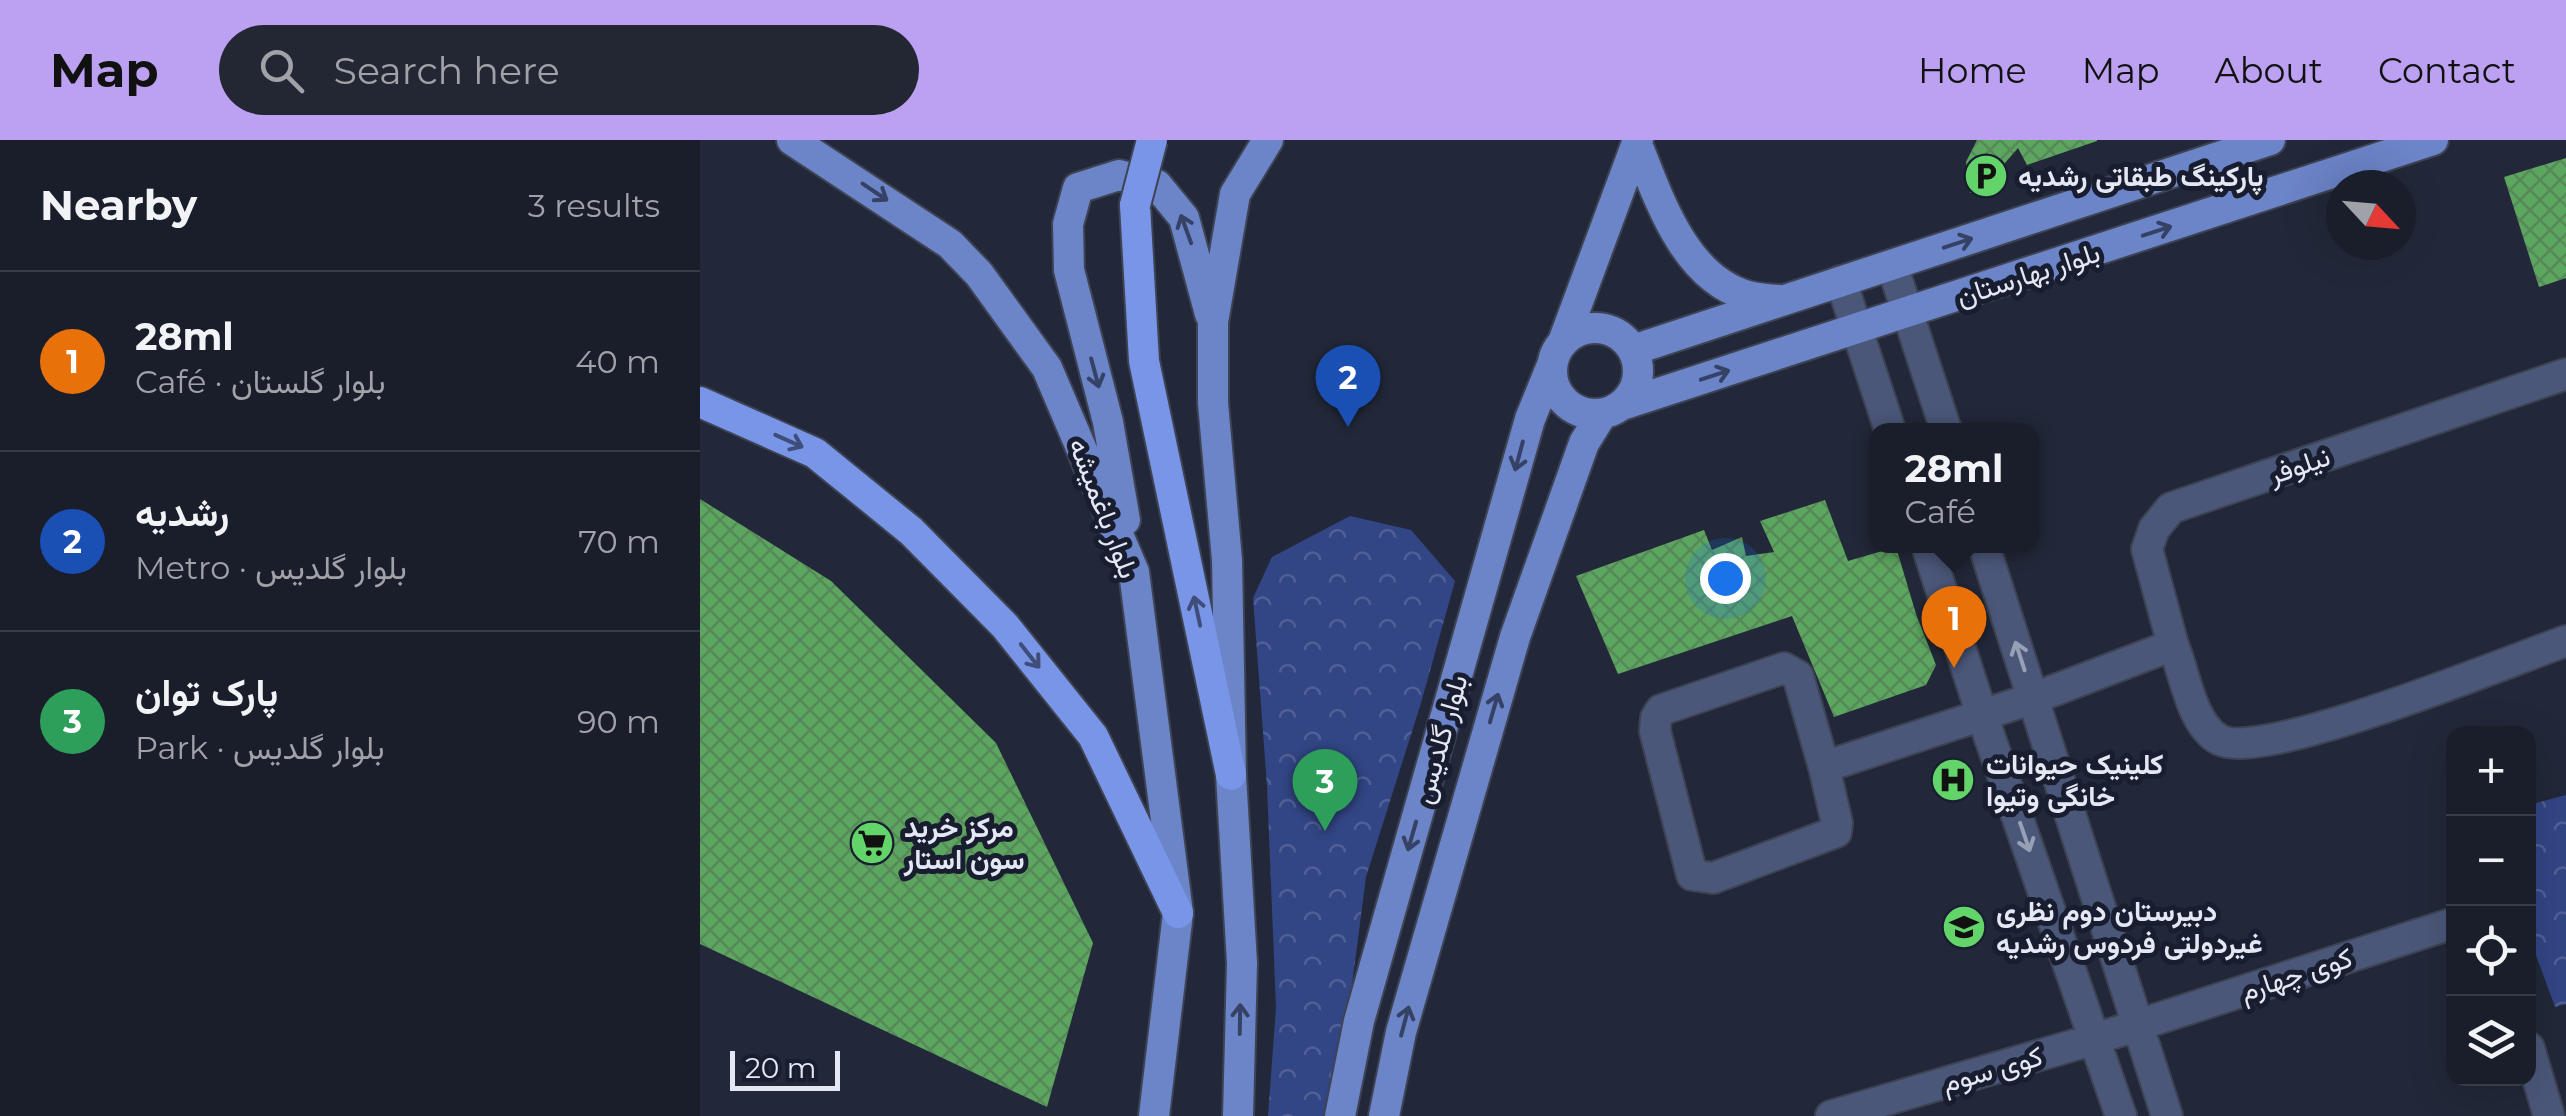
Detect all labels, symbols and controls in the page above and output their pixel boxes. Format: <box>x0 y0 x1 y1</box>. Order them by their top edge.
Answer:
search box <box>219 25 919 115</box>
text: Map <box>50 41 159 99</box>
icon: search <box>254 43 309 98</box>
text: Search here <box>334 47 560 94</box>
text: Home <box>1918 49 2027 92</box>
text: Map <box>2082 49 2160 92</box>
text: About <box>2215 49 2323 92</box>
text: Contact <box>2378 49 2516 92</box>
parking icon: پارکینگ طبقاتی رشدیه <box>1963 153 2009 199</box>
place label: پارکینگ طبقاتی رشدیه <box>2018 159 2264 196</box>
north arrow <box>2326 170 2416 260</box>
text: Nearby <box>40 179 197 231</box>
one-way arrow <box>860 181 888 202</box>
text: 3 results <box>528 186 660 225</box>
one-way arrow <box>1175 214 1193 245</box>
one-way arrow <box>2140 221 2172 239</box>
one-way arrow <box>1942 232 1974 250</box>
street label: بلوار بهارستان <box>1952 235 2104 314</box>
text: 28ml <box>135 313 234 360</box>
text: 1 <box>66 342 79 381</box>
text: 40 m <box>575 342 660 381</box>
pin: 2 <box>1316 344 1380 427</box>
one-way arrow <box>1087 356 1105 388</box>
text: Café · بلوار گلستان <box>135 362 385 401</box>
one-way arrow <box>1698 365 1730 383</box>
popup <box>1869 423 2039 553</box>
one-way arrow <box>773 433 803 452</box>
street label: بلوار باغمیشه <box>1061 433 1146 583</box>
street label: نیلوفر <box>2263 439 2335 493</box>
one-way arrow <box>1509 440 1528 471</box>
text: 28ml <box>1905 445 2003 492</box>
text: رشدیه <box>135 489 229 536</box>
text: Café <box>1905 492 1976 531</box>
text: 2 <box>63 522 82 561</box>
text: 70 m <box>578 522 660 561</box>
text: Metro · بلوار گلدیس <box>135 548 407 587</box>
your location <box>1700 553 1751 604</box>
pin: 1 <box>1922 586 1986 668</box>
one-way arrow <box>1186 596 1205 628</box>
one-way arrow <box>2010 641 2028 673</box>
one-way arrow <box>1019 643 1041 669</box>
text: پارک توان <box>135 669 278 716</box>
street label: بلوار گلدیس <box>1405 671 1476 808</box>
one-way arrow <box>1486 693 1504 724</box>
text: 3 <box>63 702 82 741</box>
text: 90 m <box>577 702 660 741</box>
map controls <box>2446 726 2536 1086</box>
button: + <box>2446 726 2536 816</box>
text: Park · بلوار گلدیس <box>135 728 384 767</box>
place label: کلینیک حیوانات خانگی وتیوا <box>1986 747 2164 814</box>
pin: 3 <box>1292 748 1358 831</box>
hospital icon: کلینیک حیوانات خانگی وتیوا <box>1930 757 1976 803</box>
place label: مرکز خرید سون استار <box>903 810 1025 877</box>
button: − <box>2446 816 2536 906</box>
supermarket icon: مرکز خرید سون استار <box>849 820 895 866</box>
one-way arrow <box>1402 820 1420 852</box>
one-way arrow <box>2017 821 2035 853</box>
place label: دبیرستان دوم نظری غیردولتی فردوس رشدیه <box>1996 894 2263 961</box>
school or university icon: دبیرستان دوم نظری غیردولتی فردوس رشدیه <box>1941 904 1987 950</box>
button: locate <box>2446 906 2536 996</box>
street label: کوی چهارم <box>2236 940 2357 1010</box>
button: layers <box>2446 996 2536 1086</box>
one-way arrow <box>1231 1003 1250 1035</box>
one-way arrow <box>1396 1006 1415 1037</box>
street label: کوی سوم <box>1938 1038 2047 1101</box>
scale bar <box>730 1046 840 1090</box>
text: 20 m <box>745 1051 816 1085</box>

